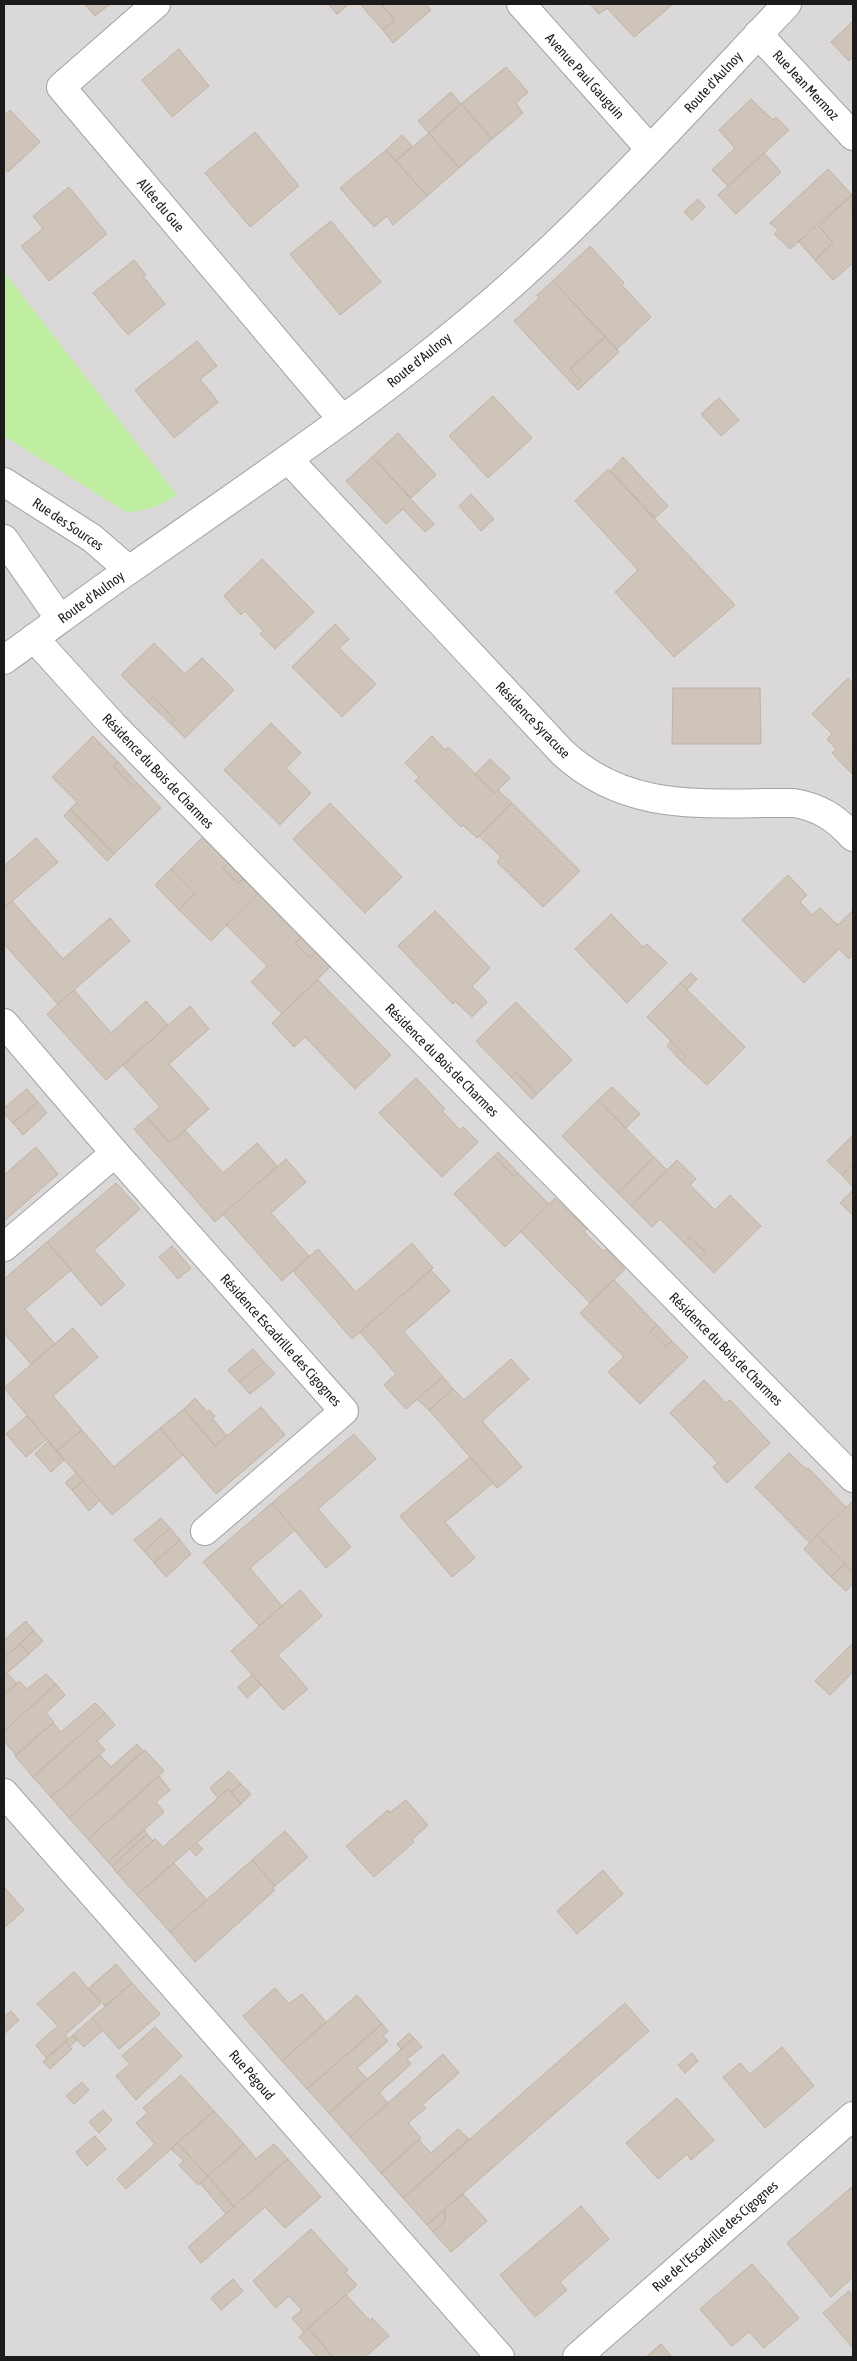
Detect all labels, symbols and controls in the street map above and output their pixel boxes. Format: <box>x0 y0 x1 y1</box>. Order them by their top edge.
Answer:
street label: Avenue Paul Gauguin <box>542 30 628 122</box>
street label: Rue Jean Mermoz <box>770 47 842 123</box>
street label: Route d'Aulnoy <box>681 48 746 116</box>
street label: Allée du Gue <box>134 175 188 235</box>
street label: Route d'Aulnoy <box>384 329 454 391</box>
street label: Rue des Sources <box>30 495 106 554</box>
street label: Route d'Aulnoy <box>55 568 127 626</box>
street label: Résidence Syracuse <box>493 679 573 761</box>
street label: Résidence du Bois de Charmes <box>99 710 217 832</box>
street label: Résidence du Bois de Charmes <box>382 1000 502 1120</box>
street label: Résidence Escadrille des Cigognes <box>217 1270 345 1410</box>
street label: Résidence du Bois de Charmes <box>666 1289 786 1409</box>
street label: Rue Pégoud <box>226 2047 278 2103</box>
street label: Rue de l'Escadrille des Cigognes <box>649 2177 781 2295</box>

